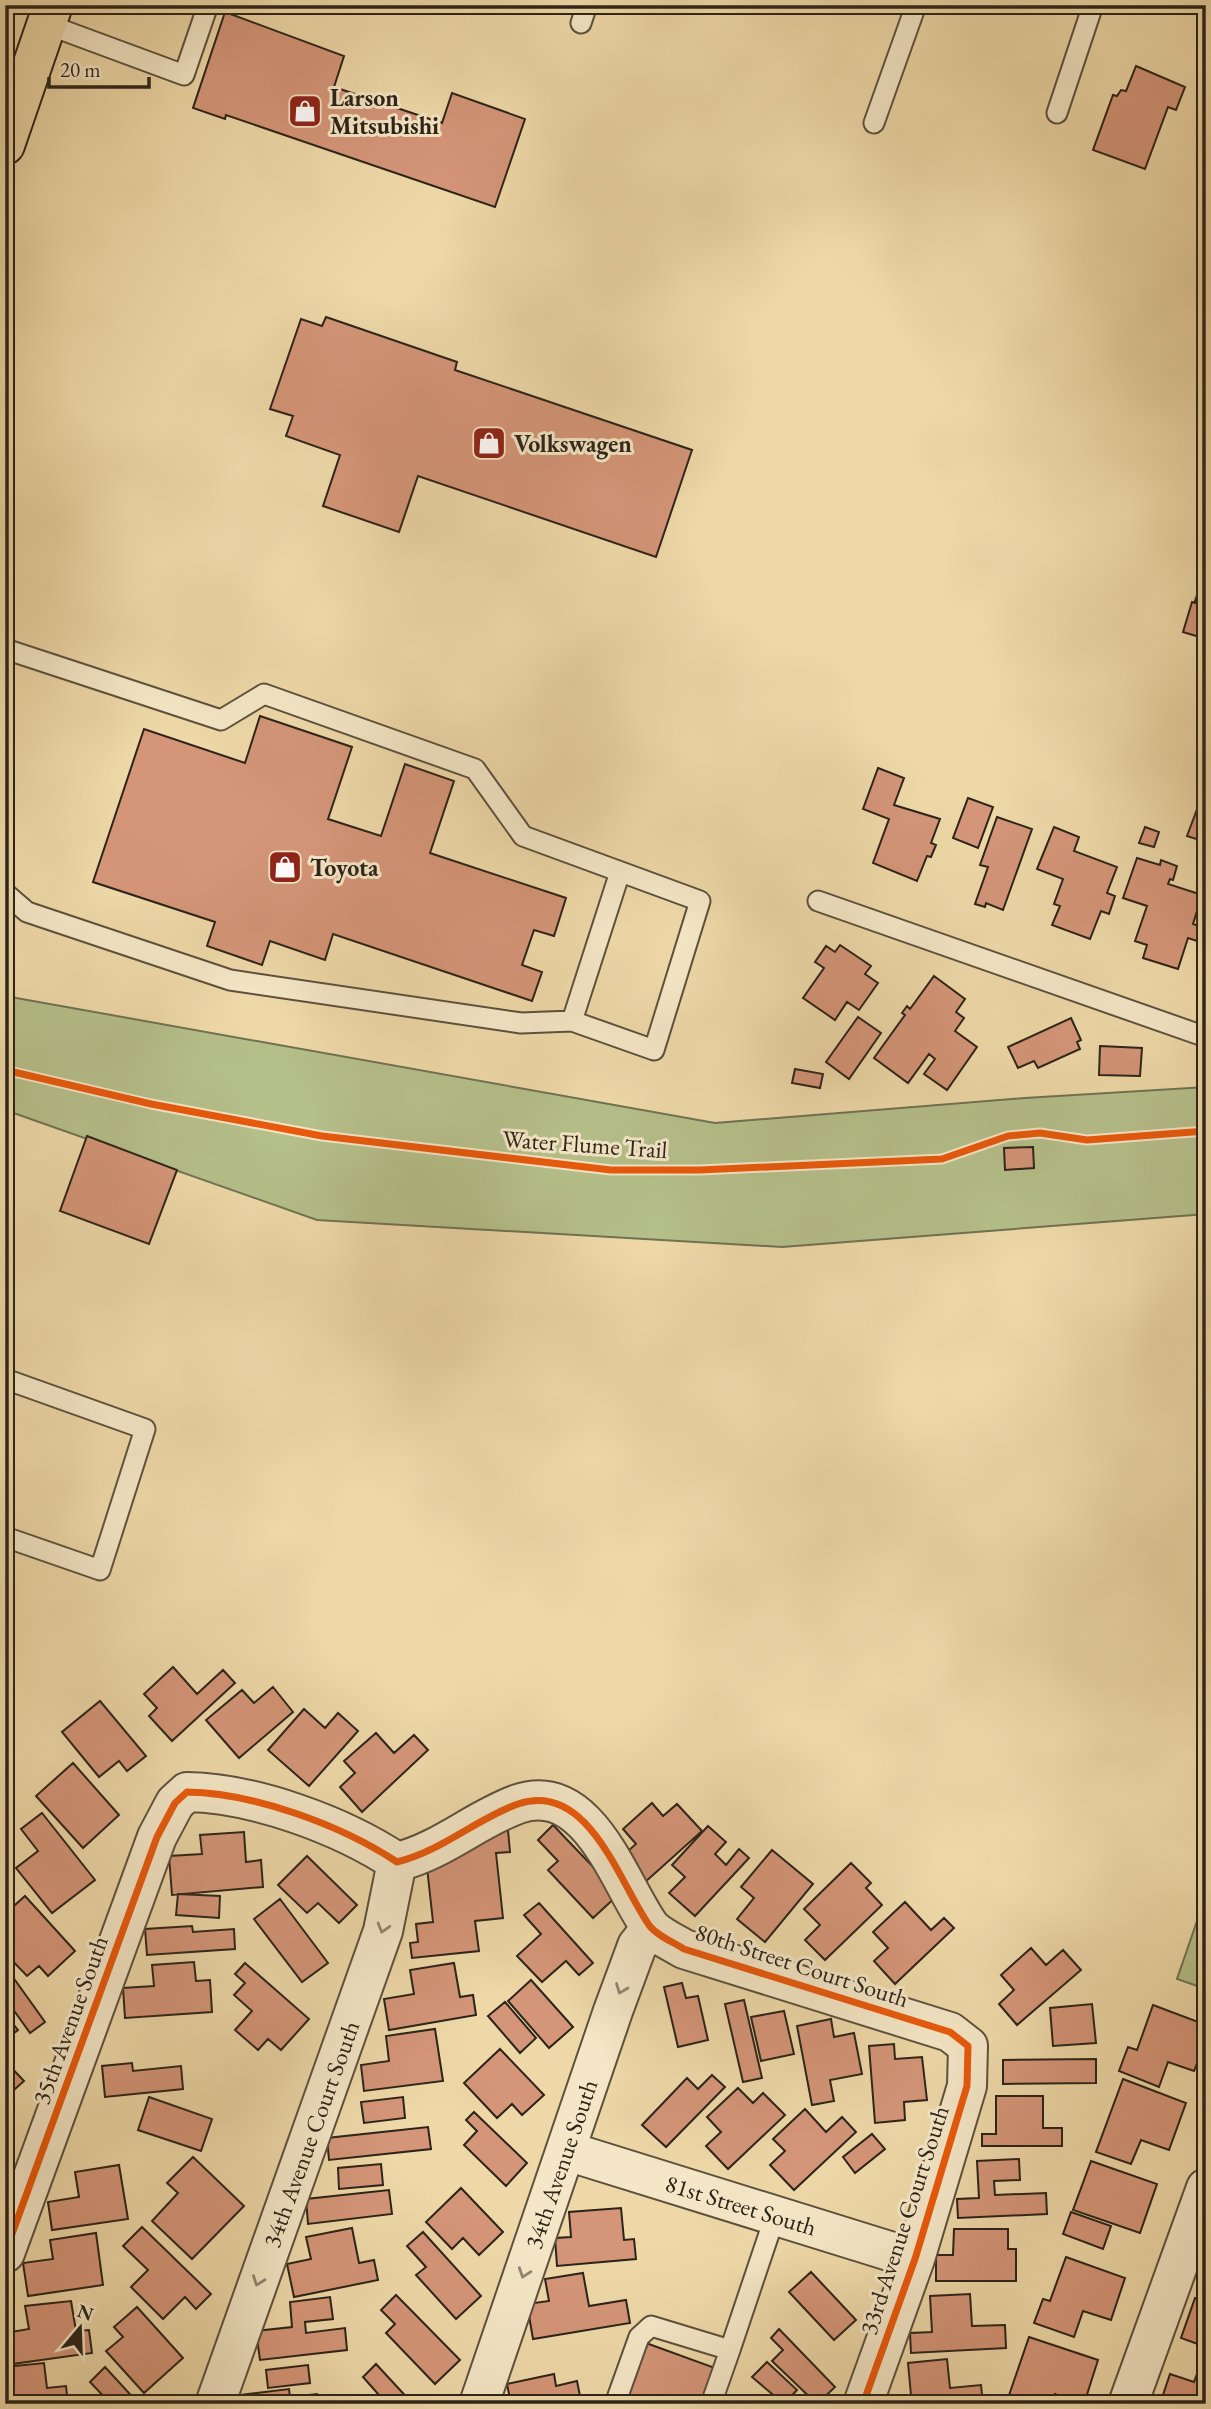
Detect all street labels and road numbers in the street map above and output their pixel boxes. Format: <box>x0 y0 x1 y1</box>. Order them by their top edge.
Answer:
street label: Water Flume Trail <box>501 1123 669 1165</box>
street label: 80th Street Court South <box>691 1916 913 2014</box>
street label: 35th Avenue South <box>25 1932 115 2108</box>
street label: 34th Avenue Court South <box>256 2016 366 2252</box>
street label: 34th Avenue South <box>518 2075 604 2253</box>
street label: 33rd Avenue Court South <box>852 2101 956 2339</box>
street label: 81st Street South <box>662 2167 820 2243</box>

